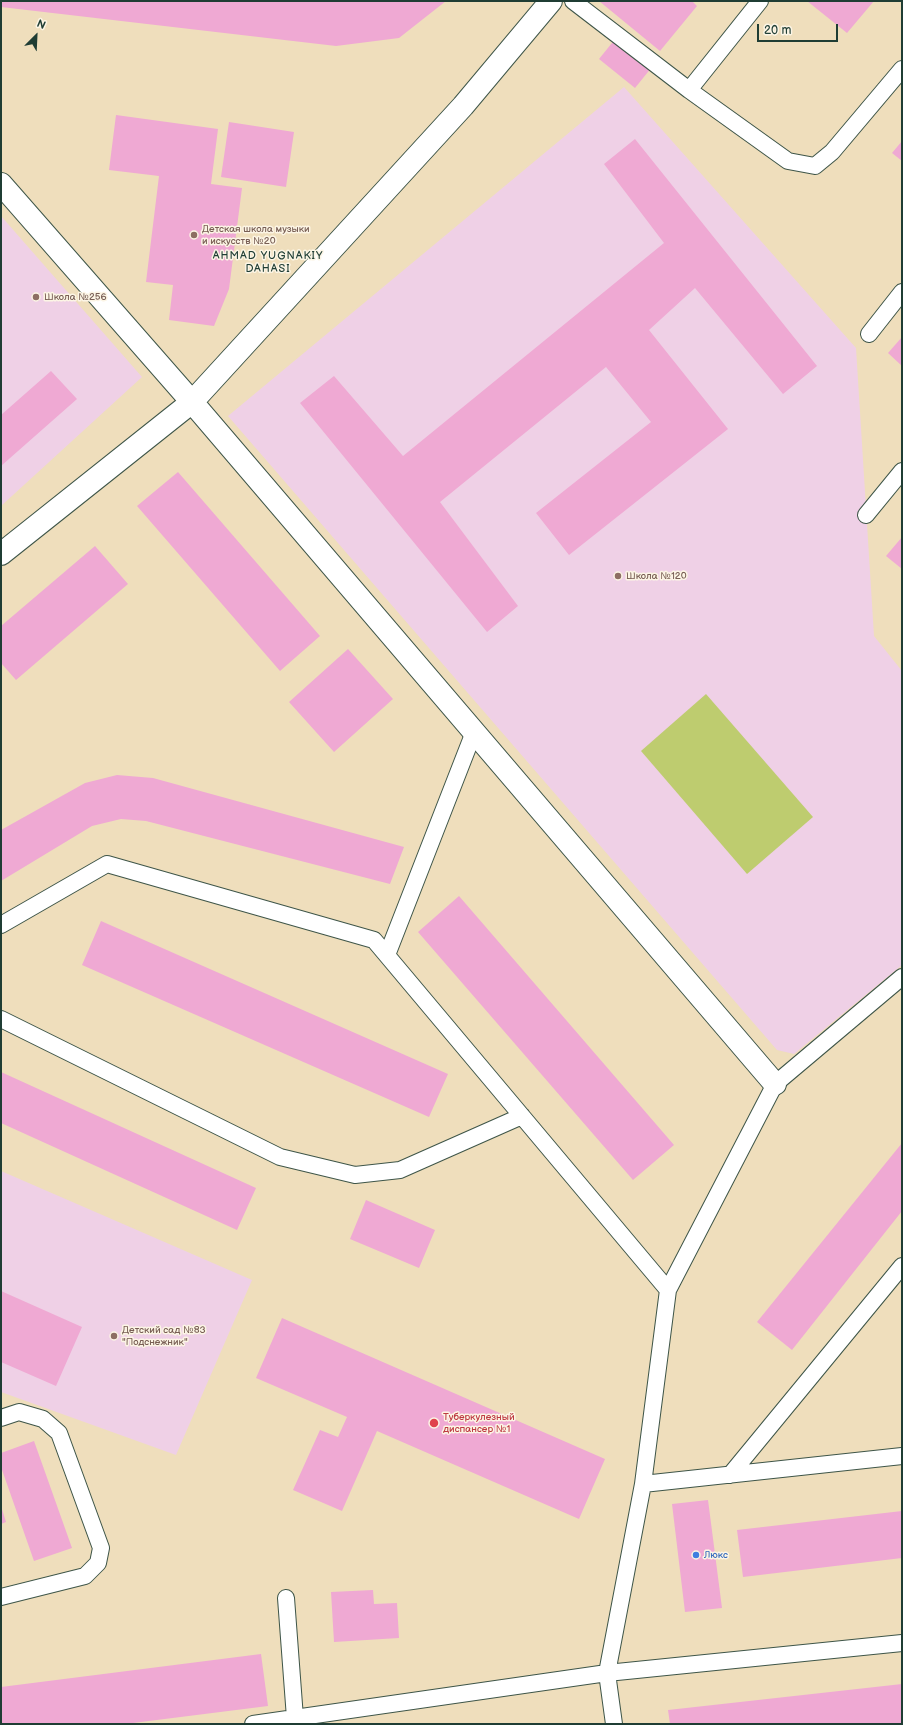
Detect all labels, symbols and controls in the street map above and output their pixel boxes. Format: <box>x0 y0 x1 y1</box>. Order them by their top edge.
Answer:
north arrow <box>16 16 56 56</box>
scale bar <box>759 16 840 42</box>
text: N <box>35 17 47 32</box>
text: 20 m <box>764 23 791 38</box>
place label: Детская школа музыки и искусств №20 <box>202 223 310 246</box>
marker: Детская школа музыки и искусств №20 <box>189 230 199 240</box>
district label: AHMAD YUGNAKIY DAHASI <box>213 249 323 275</box>
place label: Школа №256 <box>44 291 107 303</box>
marker: Школа №256 <box>31 292 41 302</box>
place label: Школа №120 <box>626 570 687 582</box>
marker: Школа №120 <box>613 571 623 581</box>
place label: Детский сад №83 "Подснежник" <box>122 1324 206 1348</box>
marker: Детский сад №83 "Подснежник" <box>109 1331 119 1341</box>
place label: Туберкулезный диспансер №1 <box>443 1411 515 1434</box>
marker: Туберкулезный диспансер №1 <box>428 1417 440 1429</box>
place label: Люкс <box>704 1549 728 1561</box>
marker: Люкс <box>691 1550 701 1560</box>

